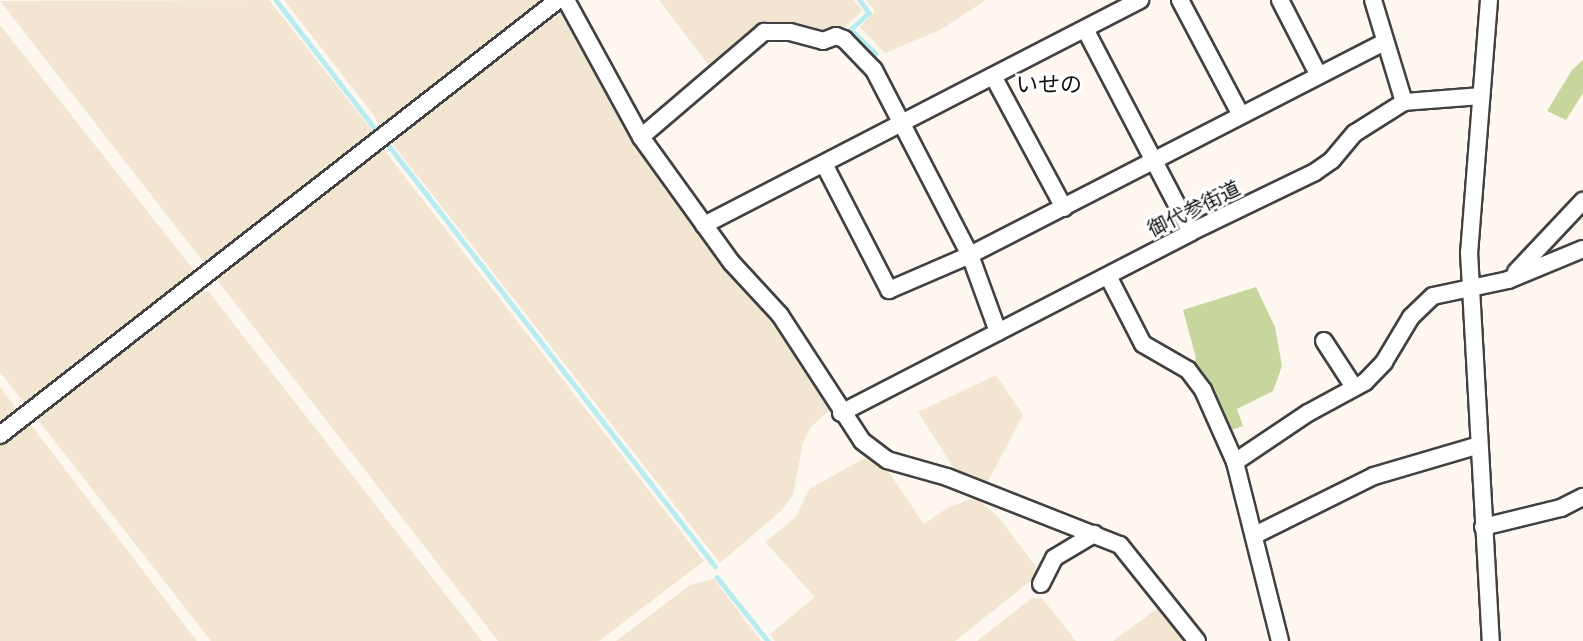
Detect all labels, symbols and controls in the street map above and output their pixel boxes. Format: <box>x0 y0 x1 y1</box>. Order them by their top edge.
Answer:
district label: いせの <box>1016 72 1082 98</box>
street label: 御代参街道 <box>1144 176 1244 242</box>

